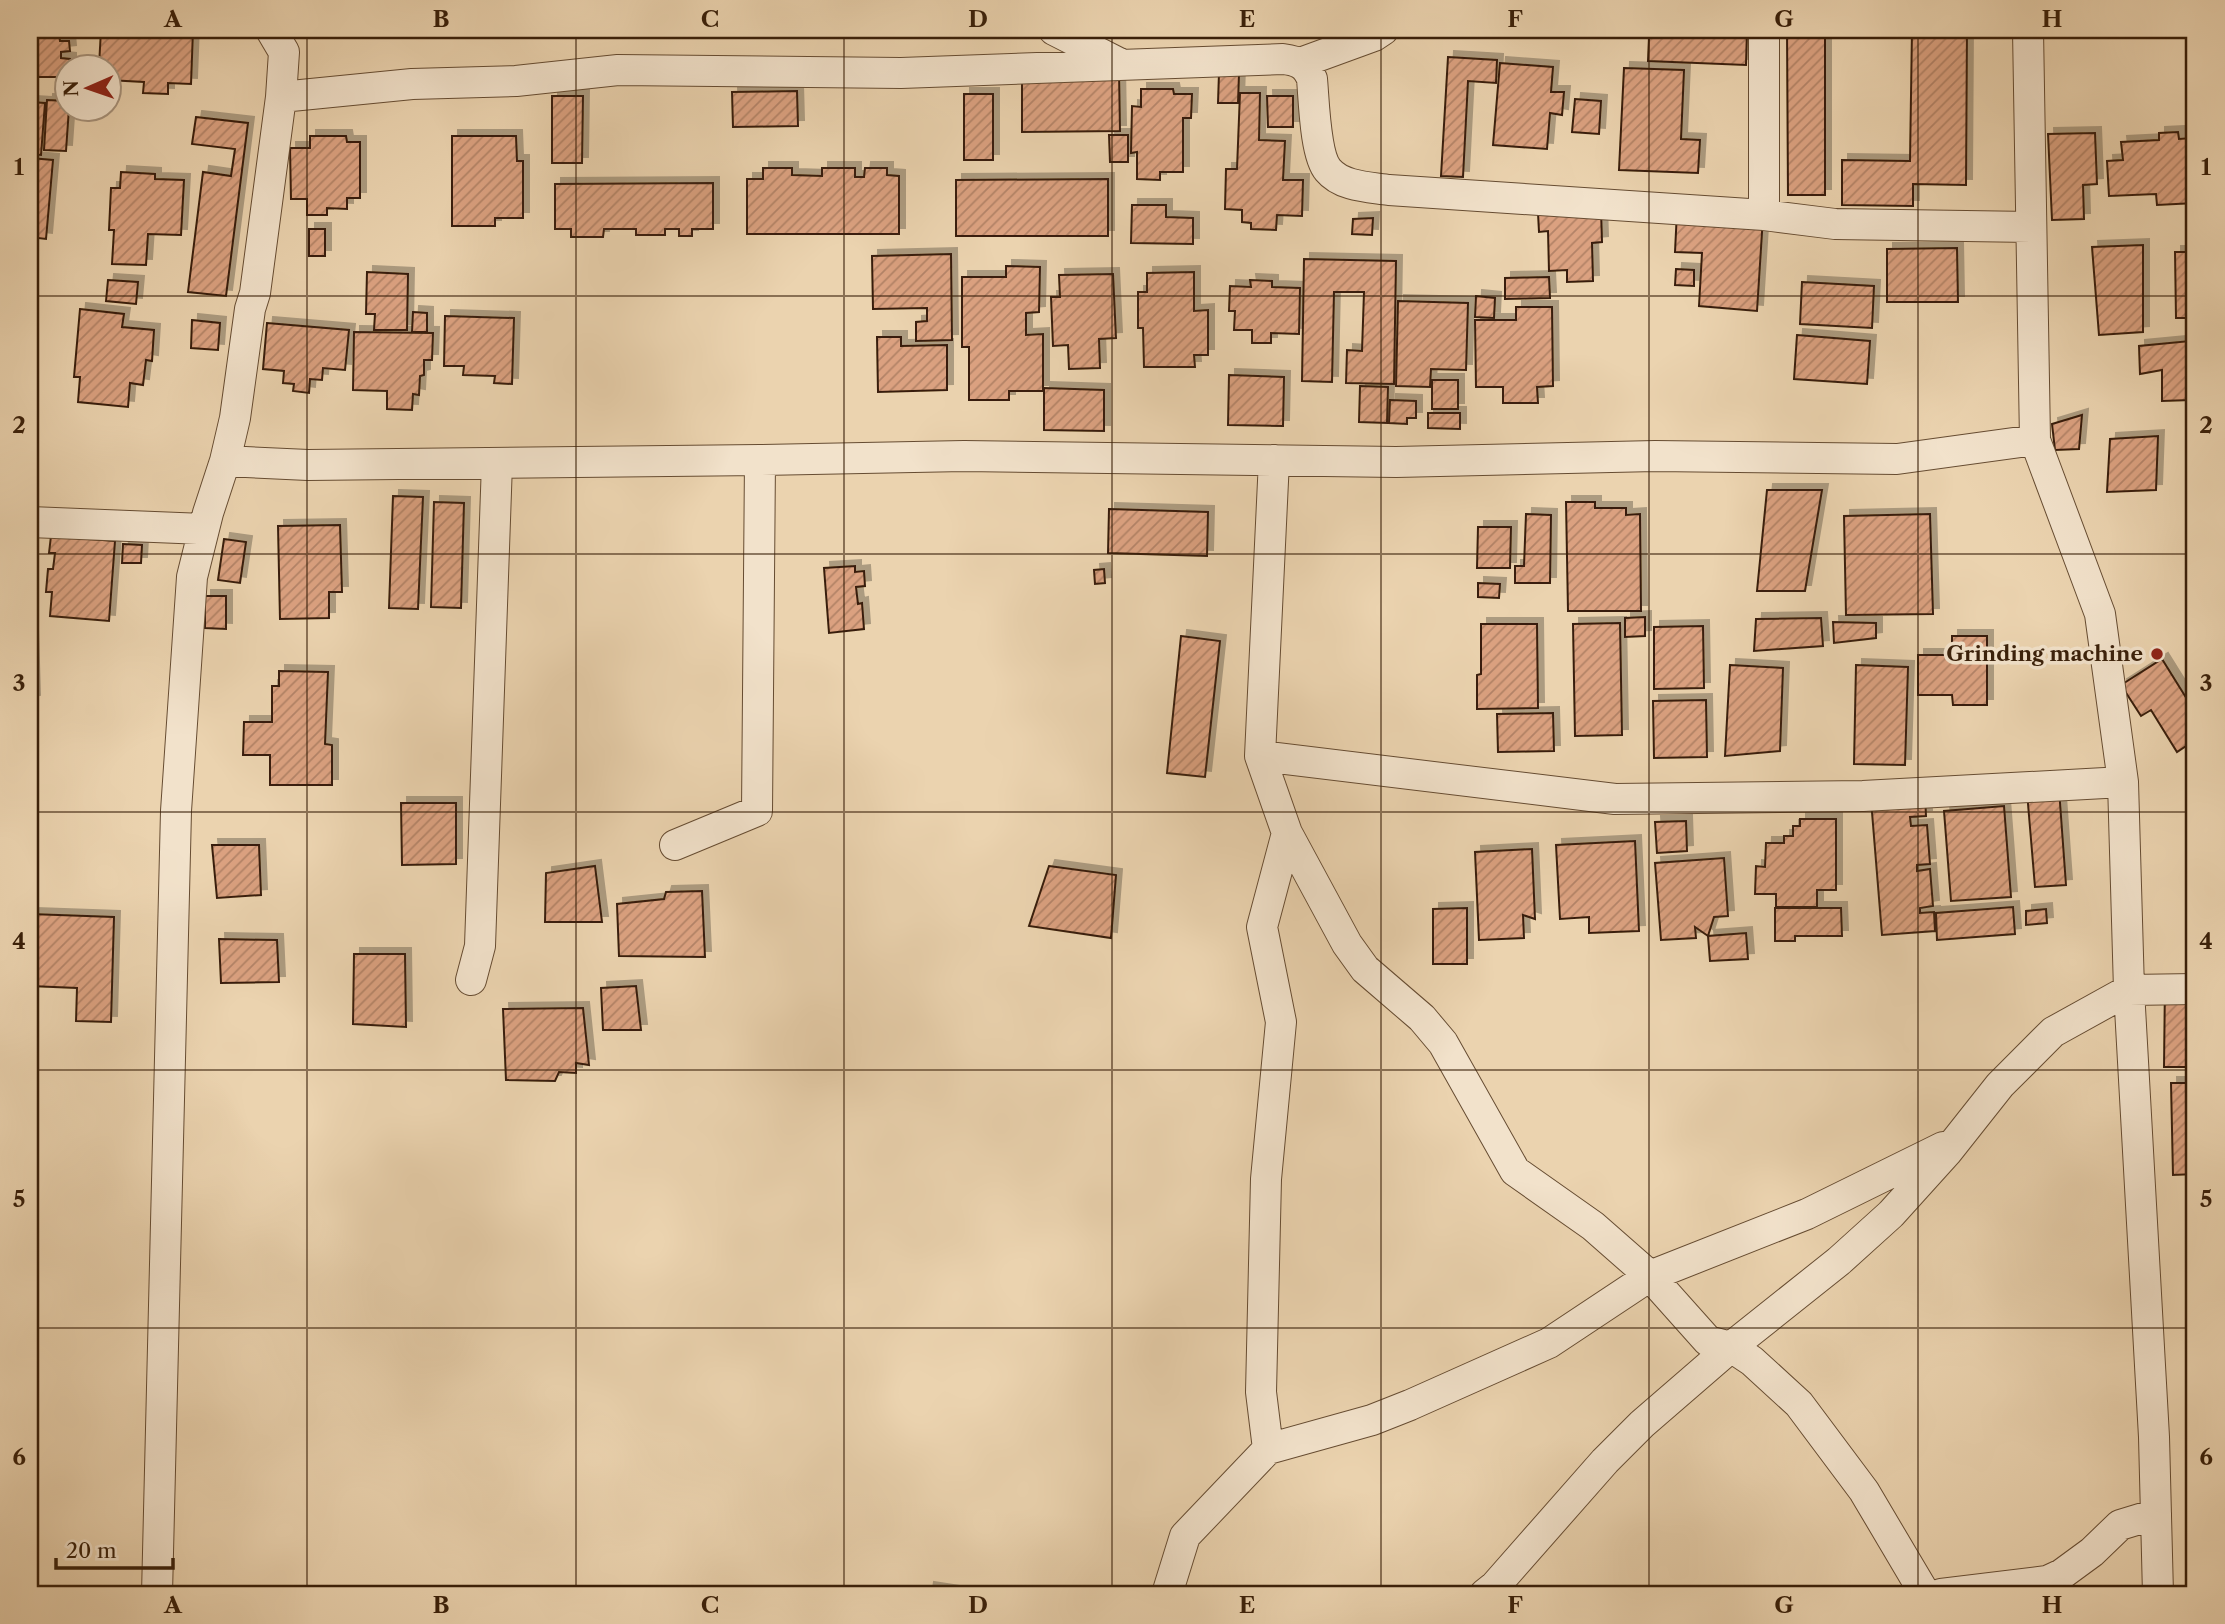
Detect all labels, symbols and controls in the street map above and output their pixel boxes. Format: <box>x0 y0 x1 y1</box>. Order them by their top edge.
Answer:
text: A <box>163 5 183 33</box>
text: B <box>432 5 450 33</box>
text: C <box>701 5 719 33</box>
text: D <box>968 5 988 33</box>
text: E <box>1239 5 1255 33</box>
text: F <box>1507 5 1523 33</box>
text: G <box>1774 5 1794 33</box>
text: H <box>2042 5 2063 33</box>
north arrow <box>52 52 122 122</box>
text: N <box>60 80 83 97</box>
text: 1 <box>14 153 25 181</box>
text: 1 <box>2201 153 2212 181</box>
text: 2 <box>12 411 26 439</box>
text: 2 <box>2199 411 2213 439</box>
place label: Grinding machine <box>1946 641 2143 666</box>
marker: Grinding machine <box>2149 646 2165 662</box>
text: 3 <box>13 669 26 697</box>
text: 3 <box>2200 669 2213 697</box>
text: 4 <box>12 927 26 955</box>
text: 4 <box>2199 927 2213 955</box>
text: 5 <box>13 1185 25 1213</box>
text: 5 <box>2200 1185 2212 1213</box>
text: 6 <box>12 1443 26 1471</box>
text: 6 <box>2199 1443 2213 1471</box>
scale bar <box>56 1526 173 1570</box>
text: 20 m <box>66 1538 117 1563</box>
text: A <box>163 1591 183 1619</box>
text: B <box>432 1591 450 1619</box>
text: C <box>701 1591 719 1619</box>
text: D <box>968 1591 988 1619</box>
text: E <box>1239 1591 1255 1619</box>
text: F <box>1507 1591 1523 1619</box>
text: G <box>1774 1591 1794 1619</box>
text: H <box>2042 1591 2063 1619</box>

